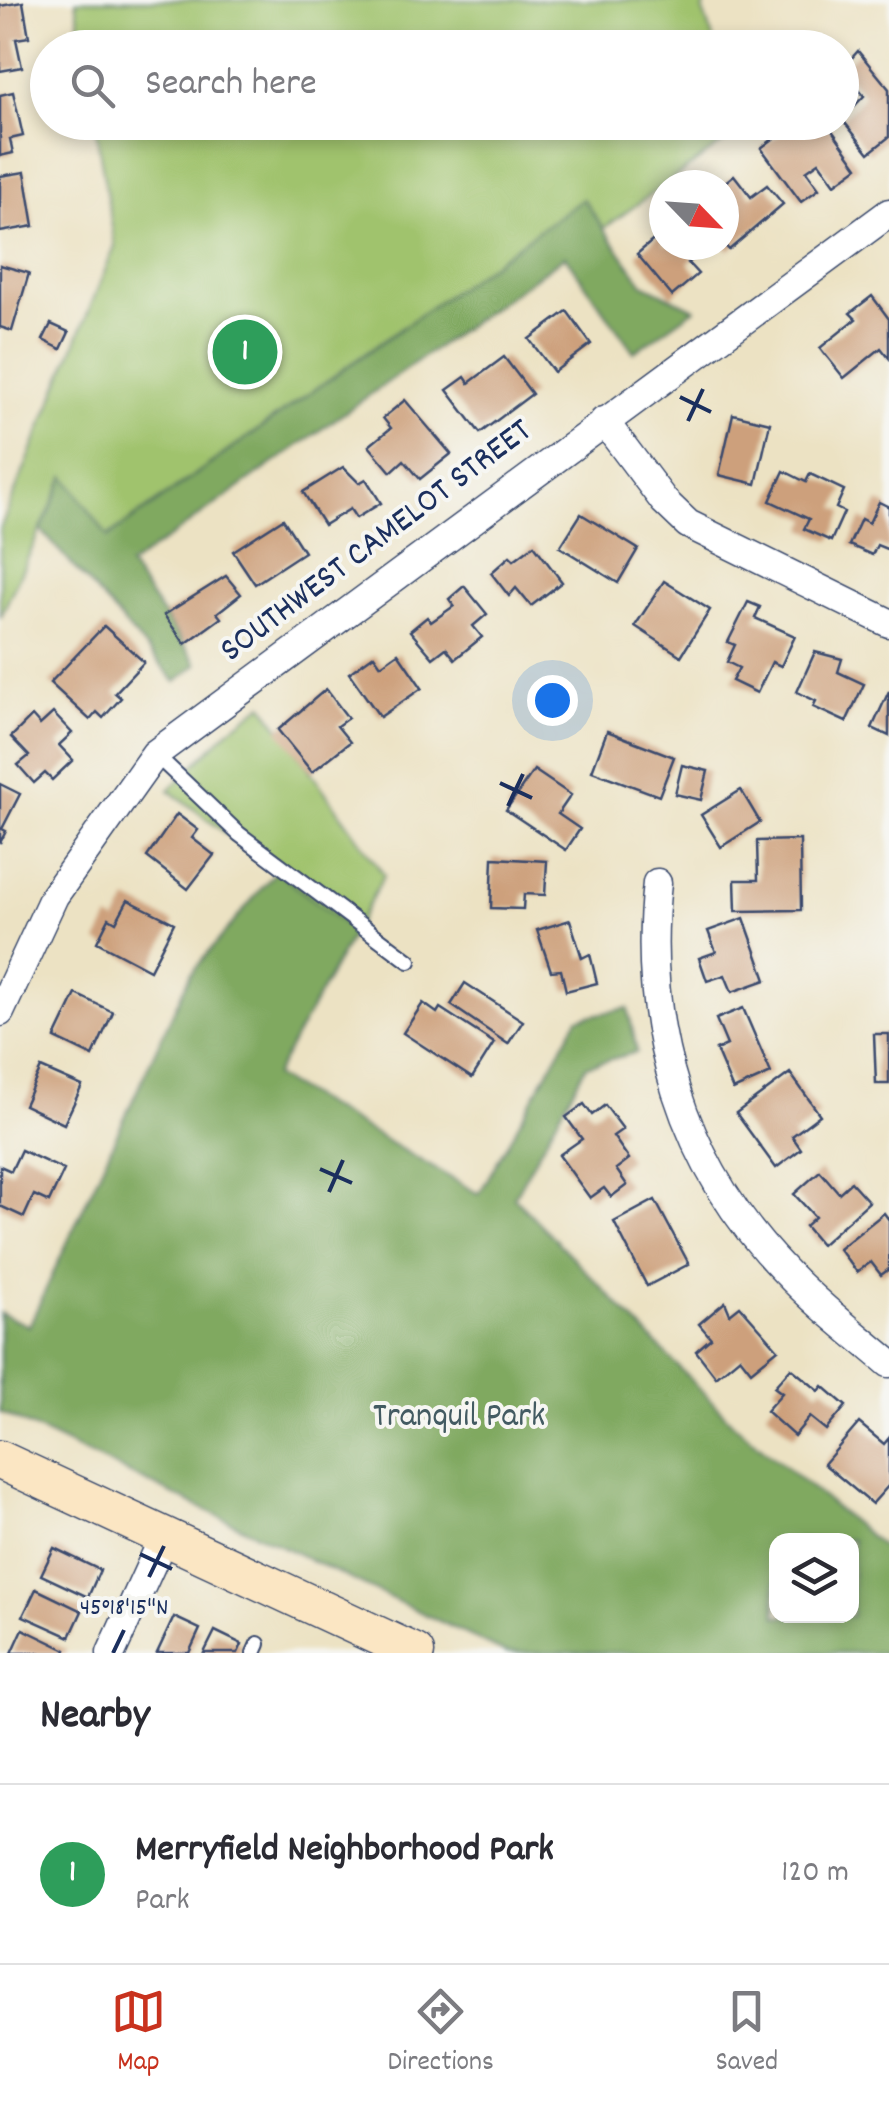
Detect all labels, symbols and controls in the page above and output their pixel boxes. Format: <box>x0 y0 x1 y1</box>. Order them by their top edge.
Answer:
search box <box>30 30 859 140</box>
icon: search <box>65 58 120 113</box>
text: Search here <box>145 58 317 113</box>
north arrow <box>649 170 739 260</box>
pin: 1 <box>212 314 278 390</box>
street label: SOUTHWEST CAMELOT STREET <box>211 408 543 676</box>
your location <box>527 675 578 726</box>
park label: Tranquil Park <box>373 1393 545 1443</box>
map controls <box>769 1533 859 1623</box>
button: layers <box>769 1533 859 1623</box>
text: 45°18'15"N <box>80 1591 168 1627</box>
text: Nearby <box>40 1688 150 1748</box>
text: Merryfield Neighborhood Park <box>135 1824 554 1879</box>
text: 1 <box>69 1851 76 1897</box>
text: 120 m <box>781 1851 849 1897</box>
text: Park <box>135 1879 190 1925</box>
tab: Map <box>111 1984 166 2084</box>
tab: Directions <box>388 1984 494 2084</box>
tab: Saved <box>716 1984 778 2084</box>

